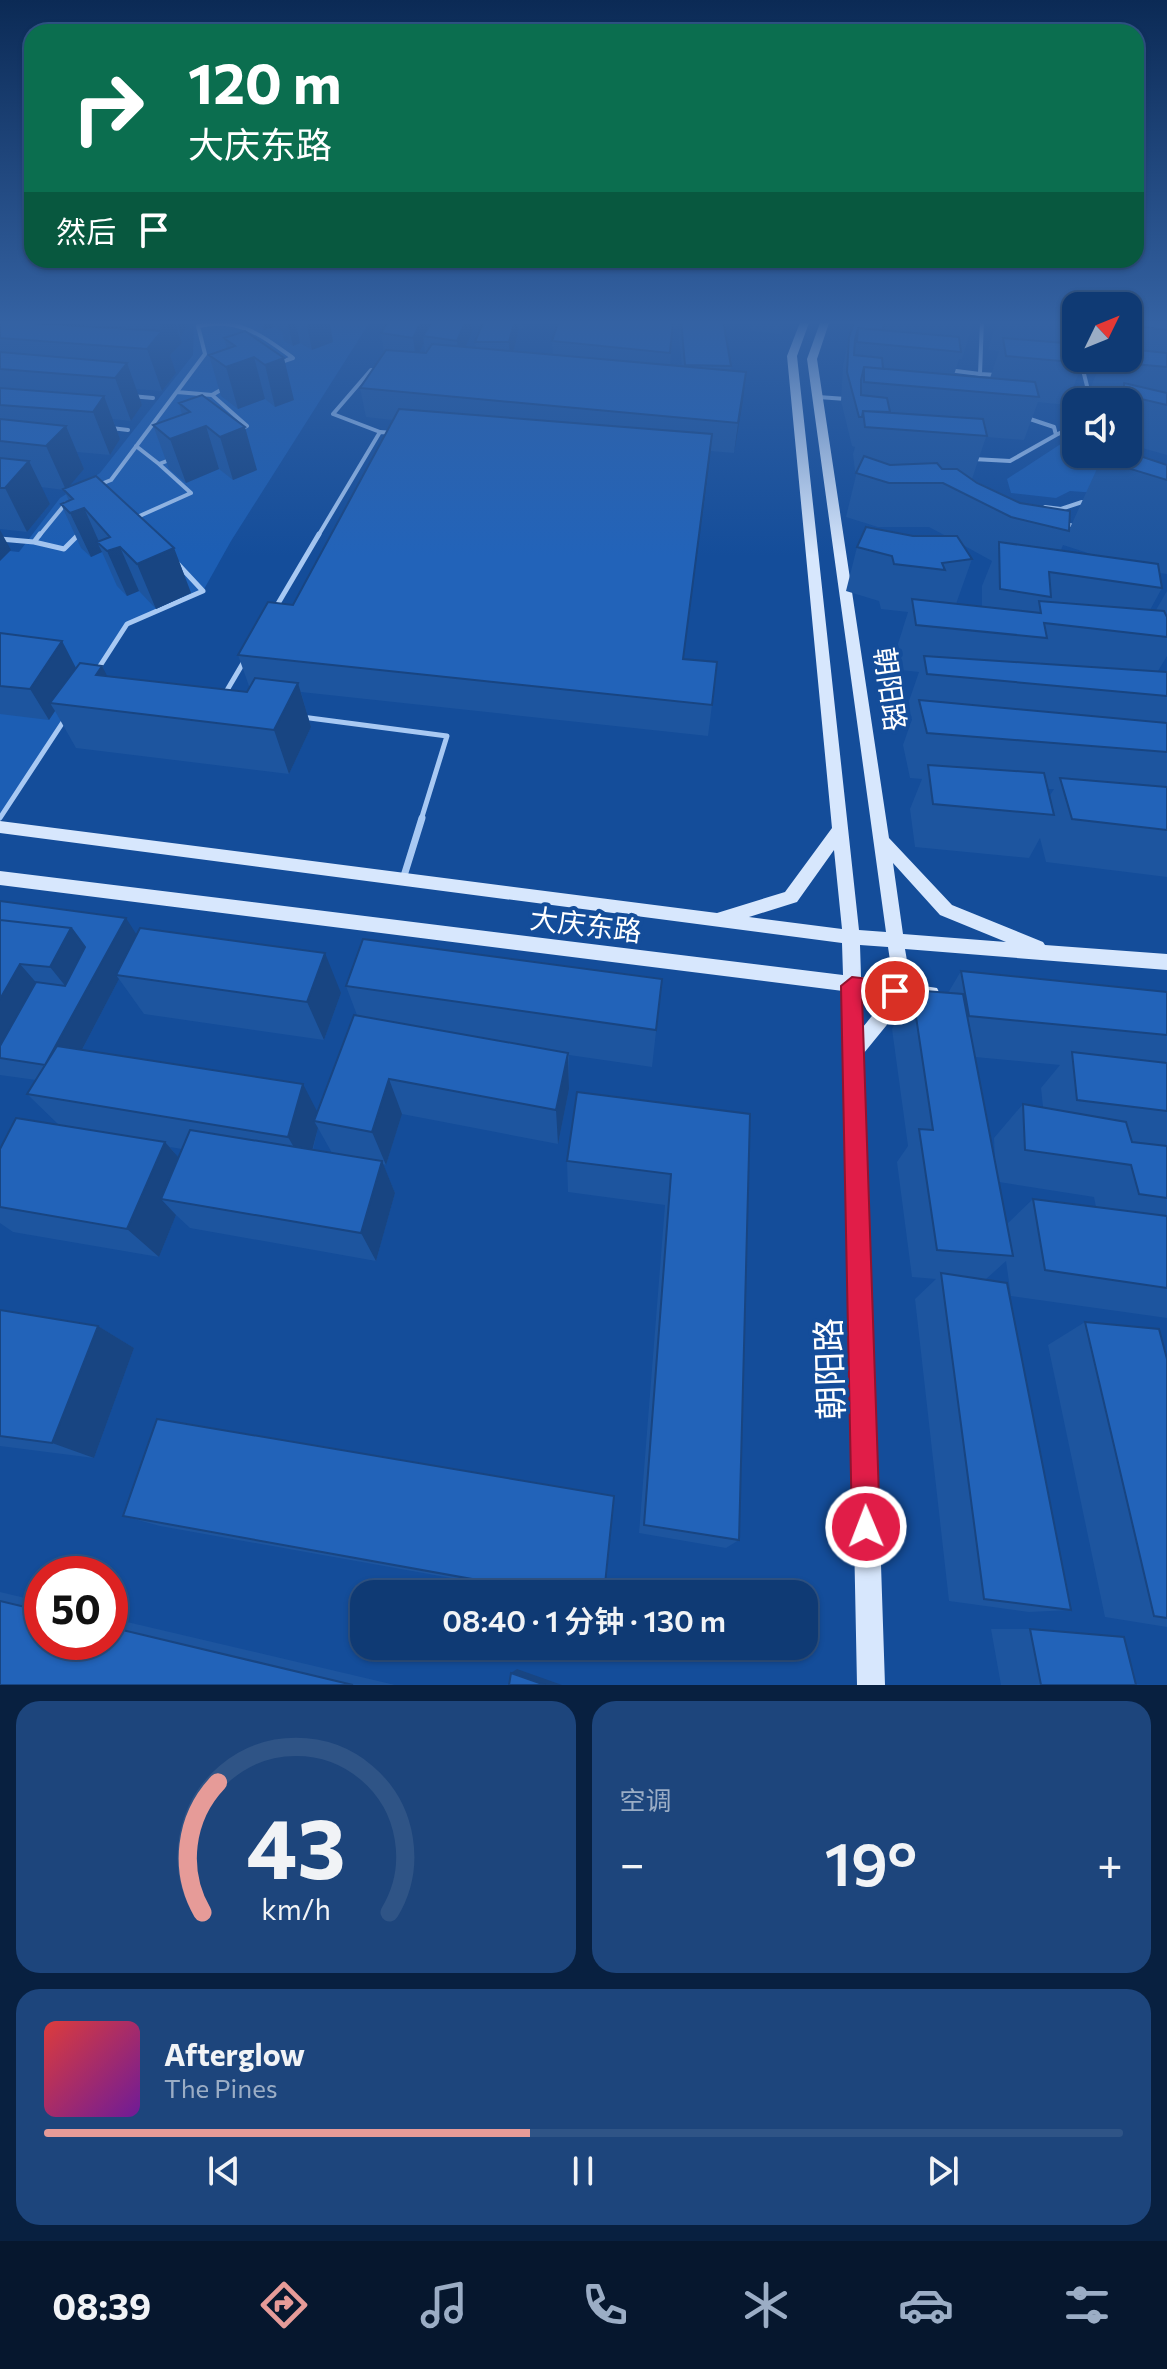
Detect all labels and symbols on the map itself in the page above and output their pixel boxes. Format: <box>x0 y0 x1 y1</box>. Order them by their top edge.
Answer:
north arrow <box>1062 292 1142 372</box>
street label: 朝阳路 <box>868 645 914 733</box>
street label: 大庆东路 <box>528 900 644 948</box>
pin <box>861 957 929 1025</box>
street label: 朝阳路 <box>805 1317 851 1421</box>
position arrow <box>824 1485 908 1569</box>
speed limit sign: 50 <box>24 1556 128 1660</box>

